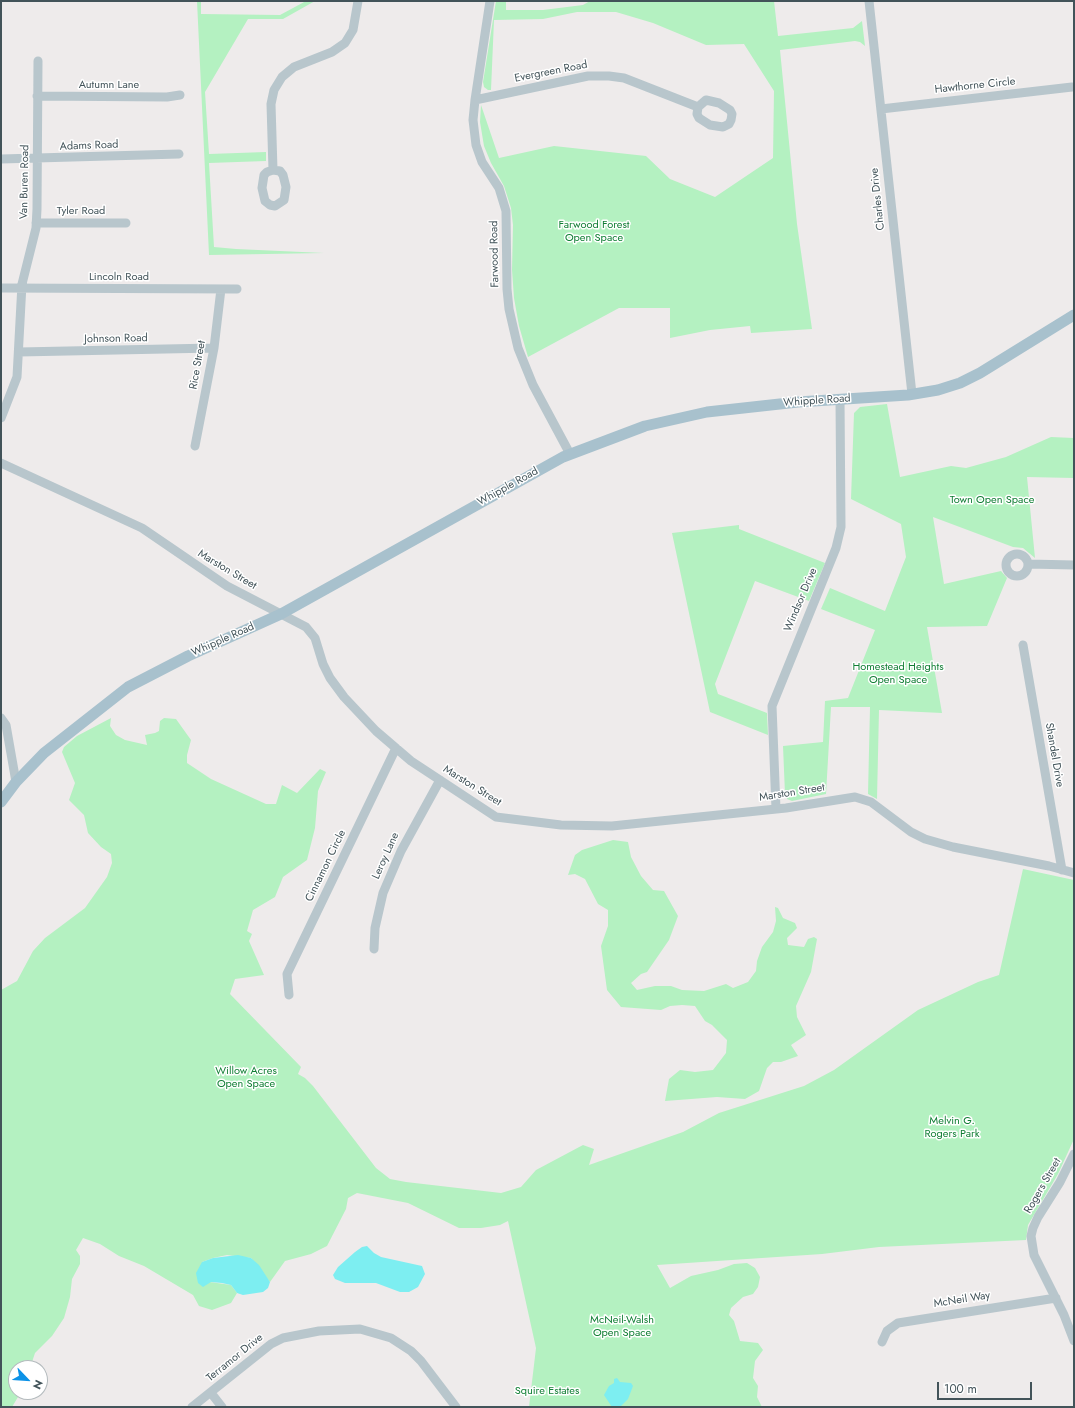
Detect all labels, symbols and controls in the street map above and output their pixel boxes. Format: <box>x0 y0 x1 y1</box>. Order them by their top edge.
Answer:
street label: Evergreen Road <box>513 58 589 86</box>
street label: Hawthorne Circle <box>934 75 1016 97</box>
street label: Autumn Lane <box>79 78 139 92</box>
street label: Adams Road <box>59 138 119 154</box>
street label: Van Buren Road <box>18 145 32 219</box>
street label: Charles Drive <box>868 167 888 231</box>
street label: Tyler Road <box>57 204 105 218</box>
park label: Farwood Forest Open Space <box>559 218 629 244</box>
street label: Farwood Road <box>488 220 502 288</box>
street label: Lincoln Road <box>89 270 149 284</box>
street label: Johnson Road <box>84 332 148 346</box>
street label: Rice Street <box>187 339 209 391</box>
street label: Whipple Road <box>783 392 851 410</box>
street label: Whipple Road <box>475 465 541 509</box>
park label: Town Open Space <box>950 493 1034 507</box>
street label: Marston Street <box>195 547 259 593</box>
street label: Windsor Drive <box>782 566 820 634</box>
street label: Whipple Road <box>190 620 256 660</box>
park label: Homestead Heights Open Space <box>852 660 944 686</box>
street label: Shandel Drive <box>1042 722 1066 788</box>
street label: Marston Street <box>440 763 504 809</box>
street label: Marston Street <box>758 781 826 805</box>
street label: Cinnamon Circle <box>303 828 349 904</box>
street label: Leroy Lane <box>370 831 402 881</box>
park label: Willow Acres Open Space <box>215 1064 277 1090</box>
park label: Melvin G. Rogers Park <box>924 1114 980 1140</box>
street label: Rogers Street <box>1022 1156 1064 1216</box>
street label: McNeil Way <box>933 1289 991 1311</box>
park label: McNeil-Walsh Open Space <box>590 1313 654 1339</box>
street label: Terramor Drive <box>204 1331 266 1385</box>
north arrow <box>8 1360 48 1400</box>
scale bar <box>939 1374 1034 1400</box>
text: N <box>29 1377 47 1392</box>
text: 100 m <box>944 1380 977 1398</box>
park label: Squire Estates <box>515 1384 579 1398</box>

